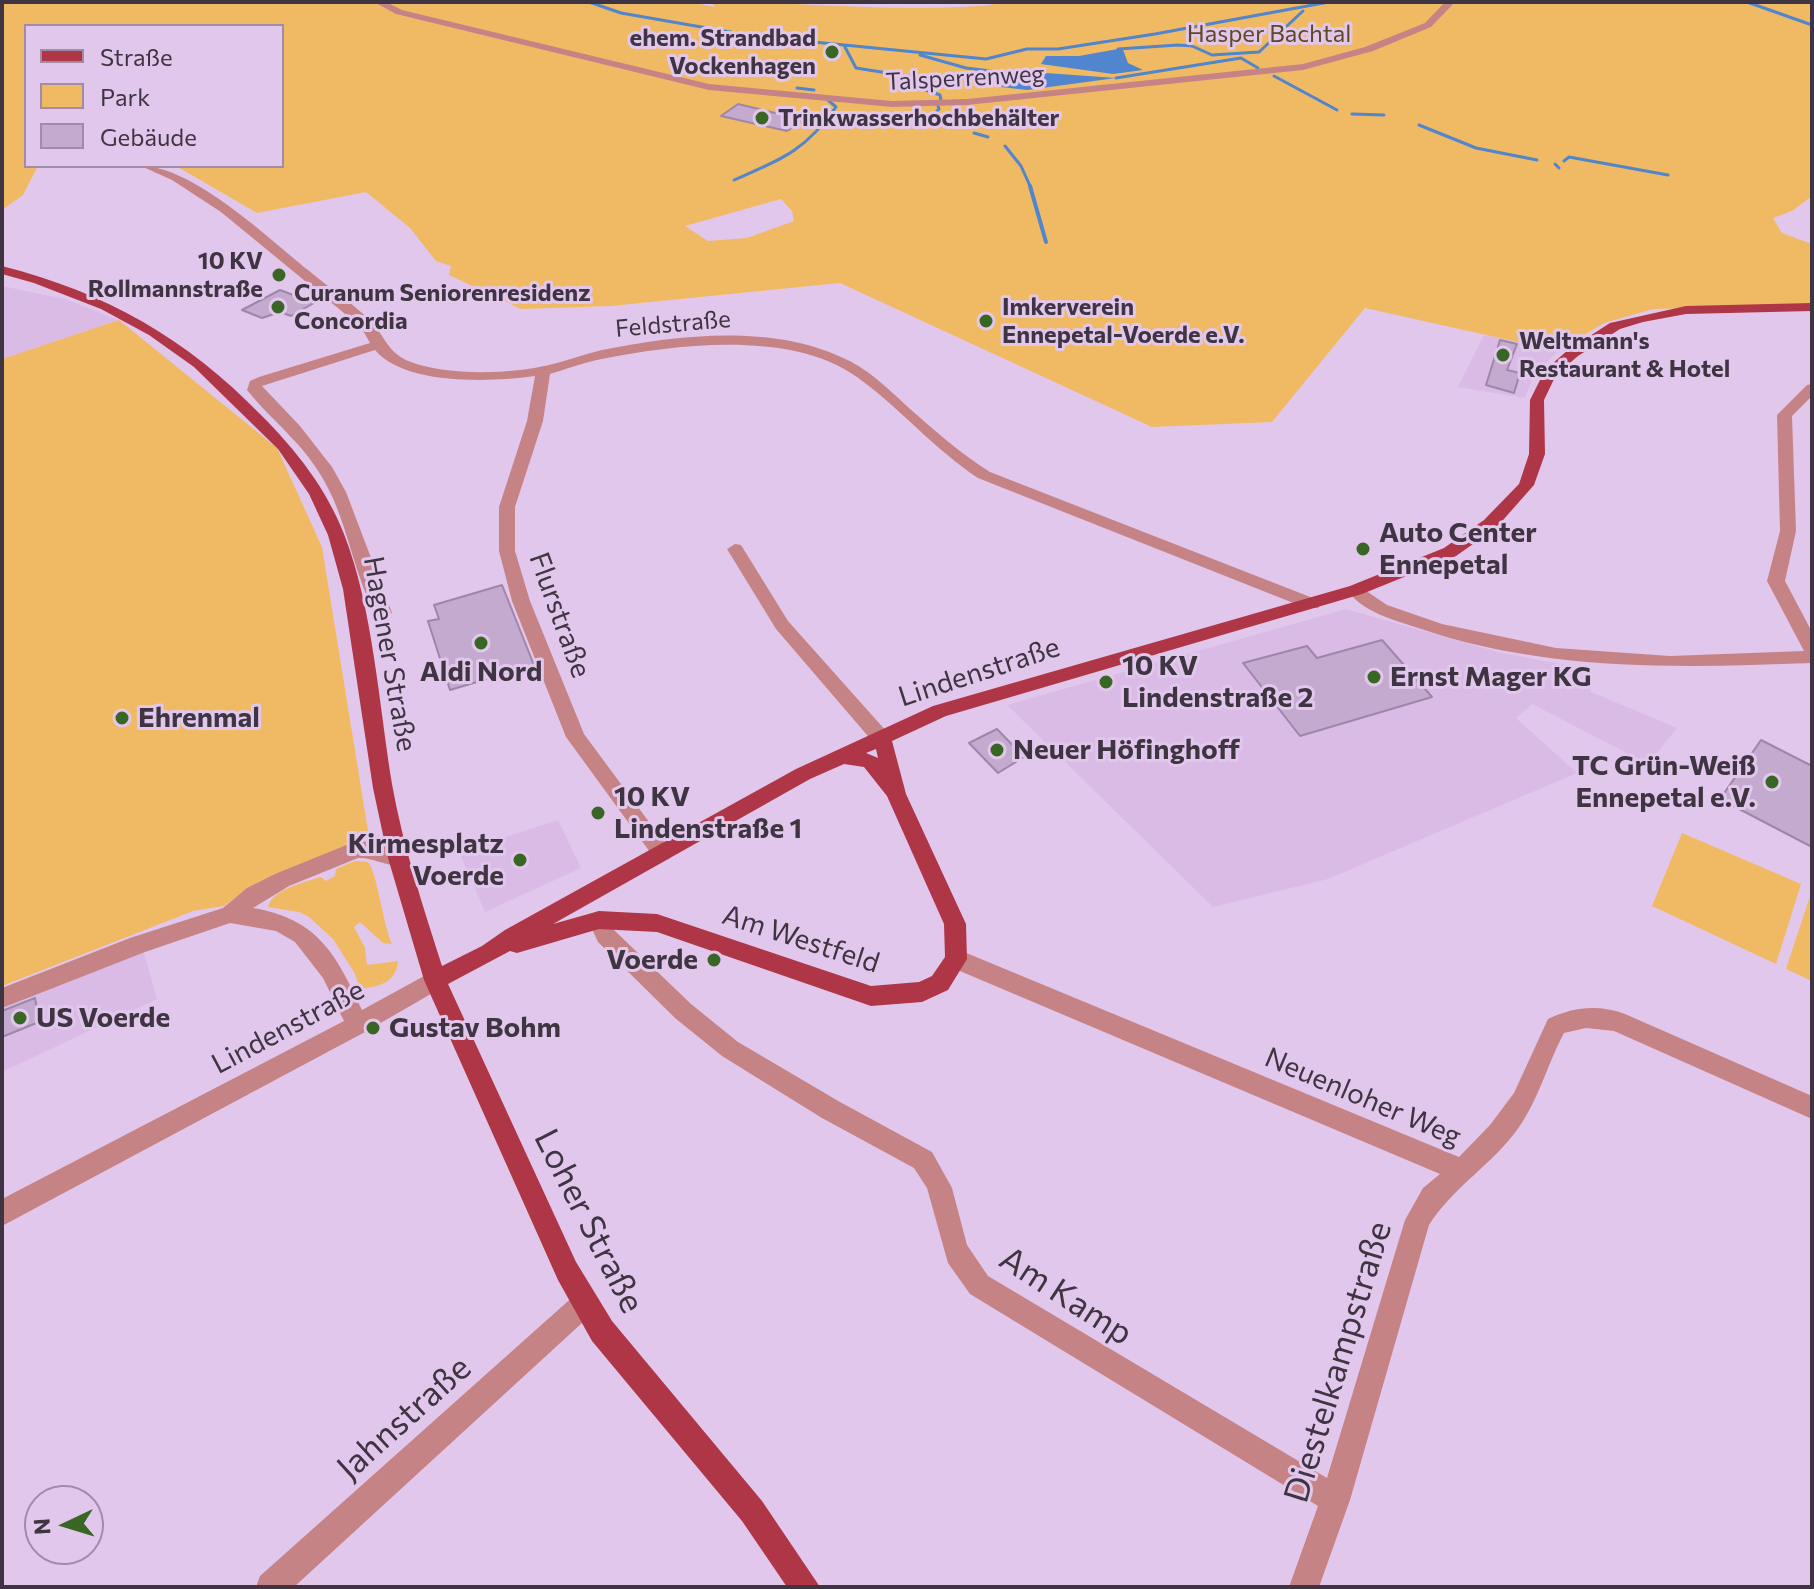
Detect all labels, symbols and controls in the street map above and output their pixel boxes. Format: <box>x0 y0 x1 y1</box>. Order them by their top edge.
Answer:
park label: Hasper Bachtal <box>1187 20 1351 48</box>
legend <box>24 24 284 168</box>
place label: ehem. Strandbad Vockenhagen <box>630 24 816 80</box>
text: Straße <box>100 42 173 71</box>
marker: ehem. Strandbad Vockenhagen <box>823 43 841 61</box>
street label: Talsperrenweg <box>885 59 1045 97</box>
text: Park <box>100 82 150 111</box>
place label: Trinkwasserhochbehälter <box>778 104 1060 132</box>
marker: Trinkwasserhochbehälter <box>753 109 771 127</box>
text: Gebäude <box>100 122 197 151</box>
place label: 10 KV Rollmannstraße <box>88 247 263 303</box>
marker: 10 KV Rollmannstraße <box>270 266 288 284</box>
place label: Curanum Seniorenresidenz Concordia <box>294 279 591 335</box>
place label: Imkerverein Ennepetal-Voerde e.V. <box>1002 293 1245 349</box>
marker: Curanum Seniorenresidenz Concordia <box>269 298 287 316</box>
street label: Feldstraße <box>614 305 732 343</box>
marker: Imkerverein Ennepetal-Voerde e.V. <box>977 312 995 330</box>
place label: Weltmann's Restaurant & Hotel <box>1519 327 1730 383</box>
marker: Weltmann's Restaurant & Hotel <box>1494 346 1512 364</box>
place label: Auto Center Ennepetal <box>1379 516 1537 582</box>
marker: Auto Center Ennepetal <box>1354 540 1372 558</box>
street label: Flurstraße <box>522 548 598 682</box>
street label: Hagener Straße <box>356 554 424 754</box>
street label: Lindenstraße <box>894 630 1064 714</box>
marker: Aldi Nord <box>472 634 490 652</box>
place label: 10 KV Lindenstraße 2 <box>1122 649 1313 715</box>
place label: Aldi Nord <box>420 655 542 689</box>
place label: Ernst Mager KG <box>1390 660 1592 694</box>
marker: Ernst Mager KG <box>1365 668 1383 686</box>
marker: 10 KV Lindenstraße 2 <box>1097 673 1115 691</box>
place label: Ehrenmal <box>138 701 260 735</box>
marker: Ehrenmal <box>113 709 131 727</box>
place label: Neuer Höfinghoff <box>1013 733 1240 767</box>
marker: Neuer Höfinghoff <box>988 741 1006 759</box>
place label: TC Grün-Weiß Ennepetal e.V. <box>1572 749 1756 815</box>
marker: TC Grün-Weiß Ennepetal e.V. <box>1763 773 1781 791</box>
place label: 10 KV Lindenstraße 1 <box>614 780 802 846</box>
marker: 10 KV Lindenstraße 1 <box>589 804 607 822</box>
place label: Kirmesplatz Voerde <box>348 827 504 893</box>
marker: Kirmesplatz Voerde <box>511 851 529 869</box>
street label: Am Westfeld <box>718 898 884 980</box>
place label: Voerde <box>606 943 698 977</box>
marker: Voerde <box>705 951 723 969</box>
street label: Lindenstraße <box>206 973 370 1081</box>
place label: US Voerde <box>36 1001 170 1035</box>
marker: US Voerde <box>11 1009 29 1027</box>
place label: Gustav Bohm <box>389 1011 561 1045</box>
marker: Gustav Bohm <box>364 1019 382 1037</box>
street label: Neuenloher Weg <box>1260 1040 1466 1154</box>
street label: Loher Straße <box>525 1122 653 1320</box>
street label: Diestelkampstraße <box>1276 1216 1400 1508</box>
street label: Am Kamp <box>992 1238 1140 1354</box>
street label: Jahnstraße <box>329 1347 479 1489</box>
north arrow <box>24 1485 104 1565</box>
text: N <box>28 1517 56 1536</box>

